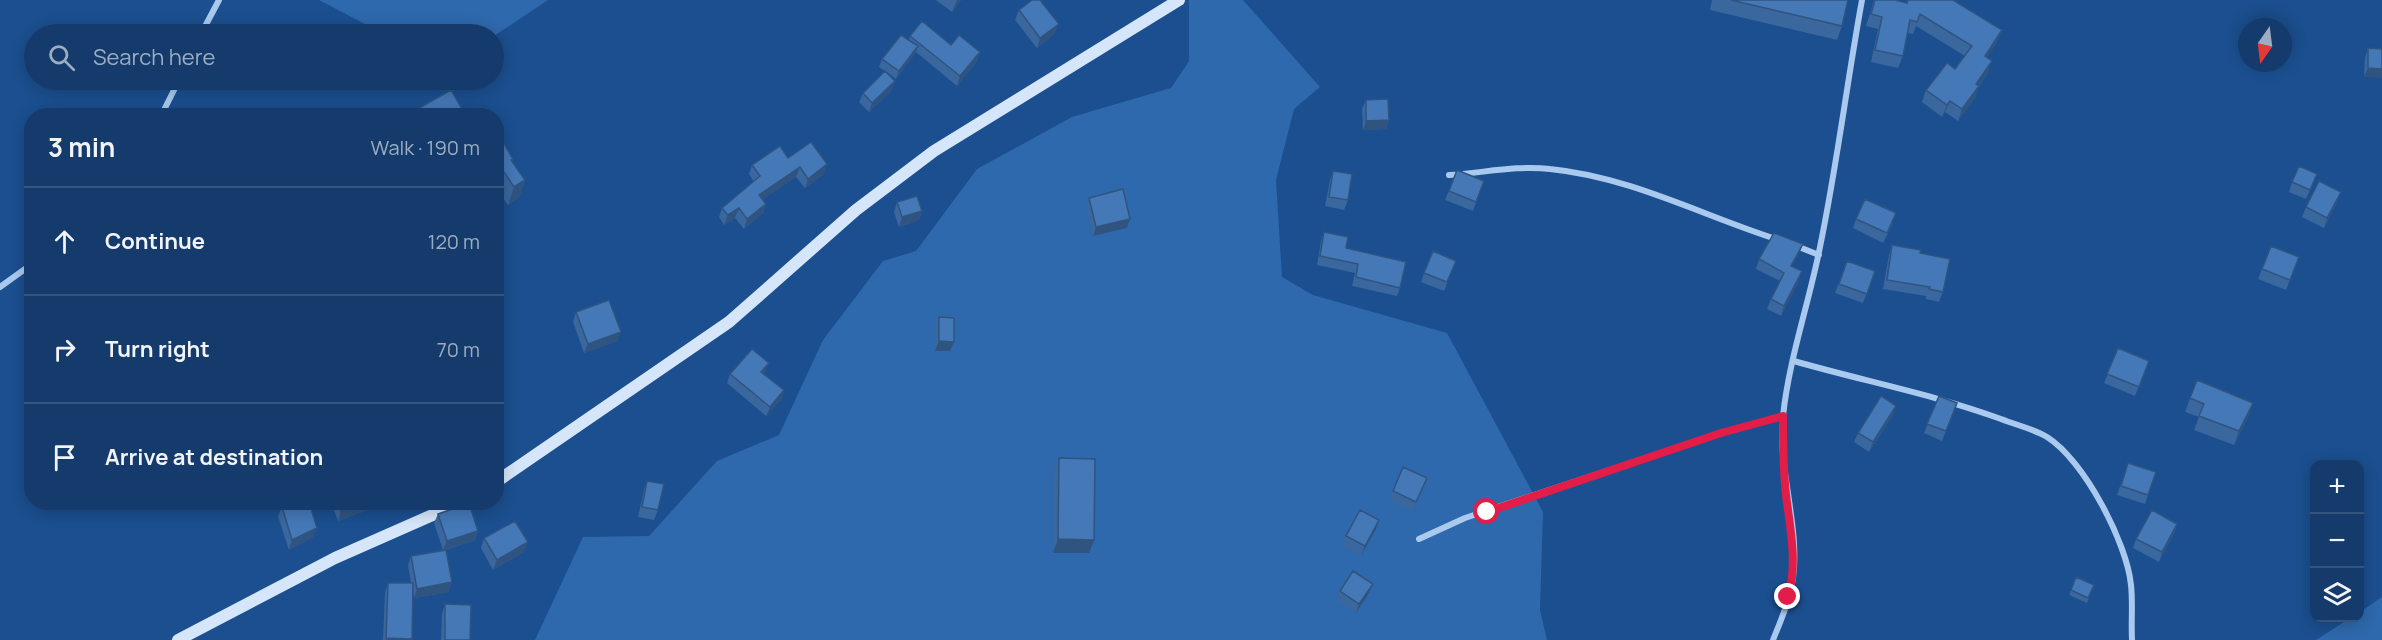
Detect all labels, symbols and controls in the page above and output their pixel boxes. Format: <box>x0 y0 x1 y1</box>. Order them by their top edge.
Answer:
north arrow <box>2238 18 2292 72</box>
search box <box>24 24 504 90</box>
icon: search <box>45 41 78 74</box>
text: Search here <box>93 42 215 72</box>
text: 3 min <box>48 129 115 165</box>
text: Walk · 190 m <box>371 134 480 161</box>
icon: ahead <box>48 225 81 258</box>
text: Continue <box>105 226 205 256</box>
text: 120 m <box>428 228 480 255</box>
icon: right <box>48 333 81 366</box>
text: Turn right <box>105 334 210 364</box>
text: 70 m <box>437 336 480 363</box>
icon: arrive <box>48 441 81 474</box>
text: Arrive at destination <box>105 442 323 472</box>
map controls <box>2310 460 2364 622</box>
button: + <box>2310 460 2364 514</box>
route start <box>1473 498 1499 524</box>
button: − <box>2310 514 2364 568</box>
button: layers <box>2310 568 2364 622</box>
route end <box>1774 583 1800 609</box>

